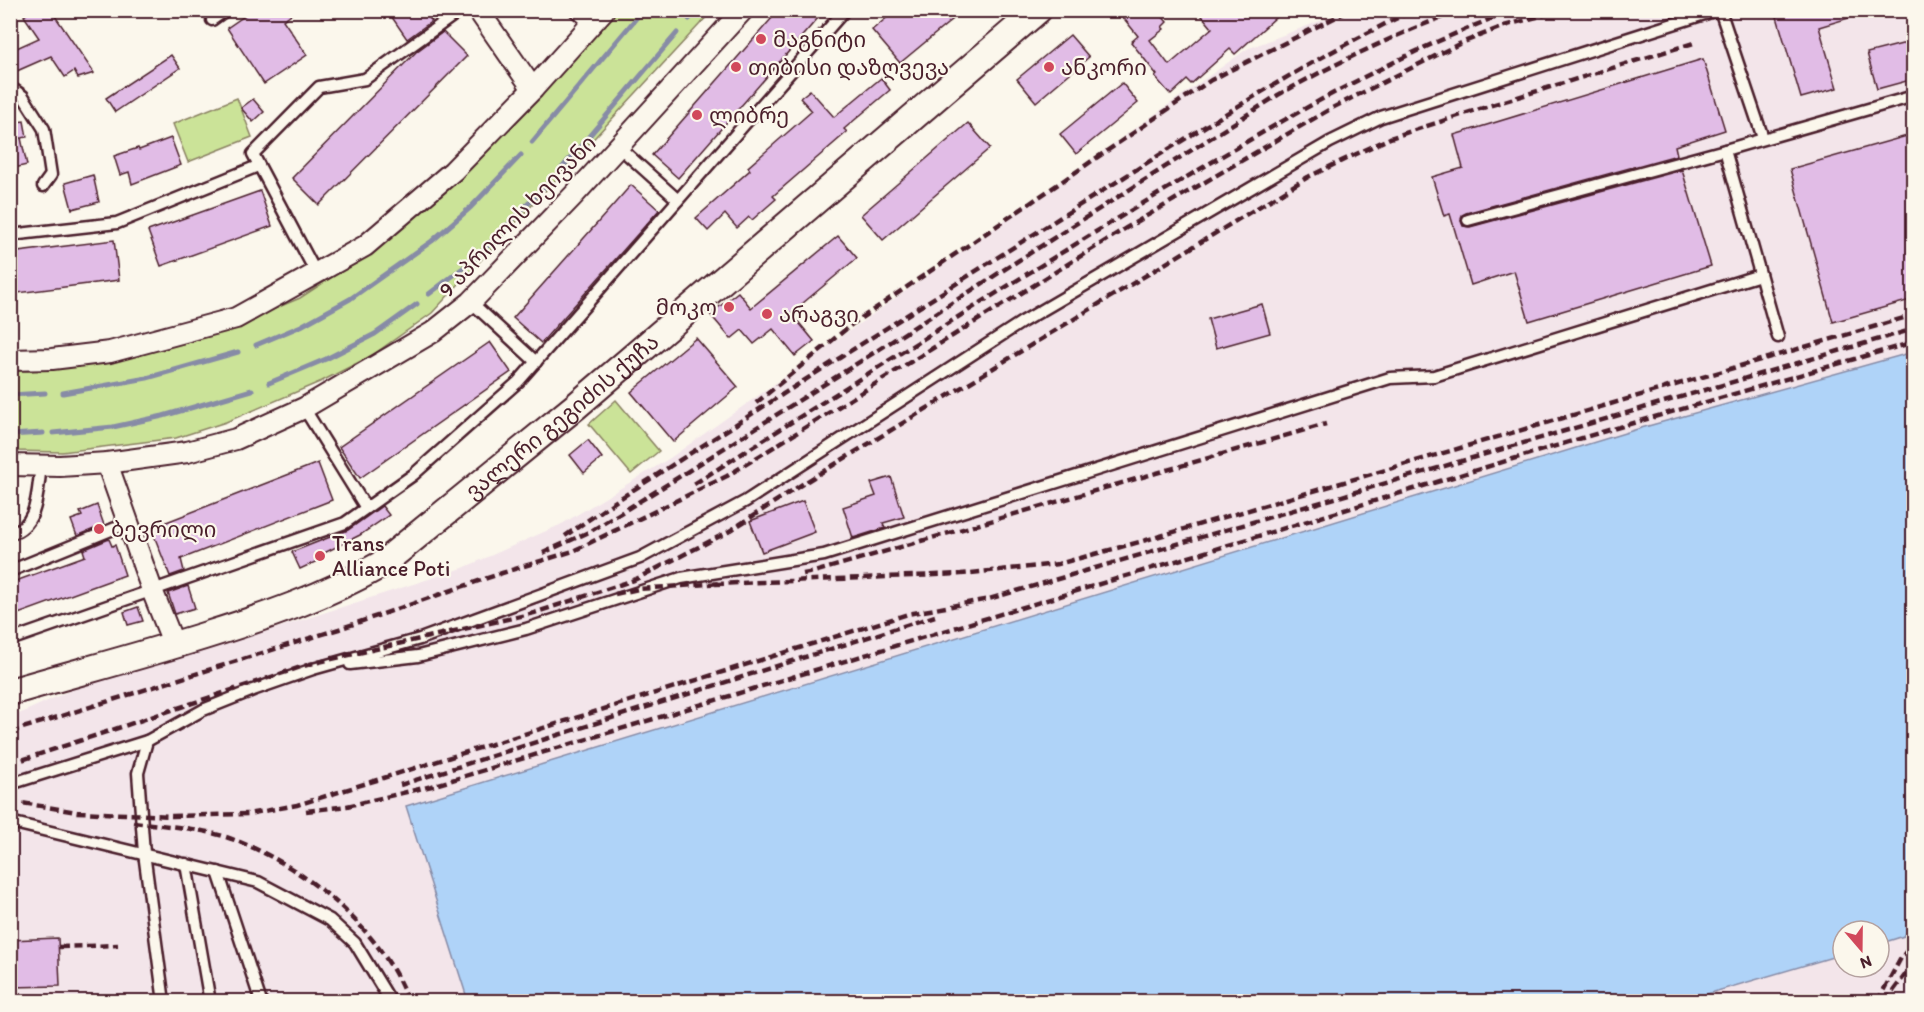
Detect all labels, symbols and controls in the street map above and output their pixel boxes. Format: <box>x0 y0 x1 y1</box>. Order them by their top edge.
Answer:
place label: მაგნიტი <box>773 26 866 53</box>
marker: მაგნიტი <box>754 32 768 46</box>
place label: თიბისი დაზღვევა <box>748 54 949 81</box>
place label: ანკორი <box>1061 54 1147 81</box>
marker: თიბისი დაზღვევა <box>729 60 743 74</box>
marker: ანკორი <box>1042 60 1056 74</box>
place label: ლიბრე <box>709 102 789 129</box>
marker: ლიბრე <box>690 108 704 122</box>
street label: 9 აპრილის ხეივანი <box>433 130 602 303</box>
place label: მოკო <box>656 294 717 321</box>
marker: მოკო <box>722 300 736 314</box>
place label: არაგვი <box>779 301 859 328</box>
marker: არაგვი <box>760 307 774 321</box>
street label: ვალერი გეგიძის ქუჩა <box>460 328 664 505</box>
place label: ბევრილი <box>111 516 216 543</box>
marker: ბევრილი <box>92 522 106 536</box>
place label: Trans Alliance Poti <box>332 530 450 582</box>
marker: Trans Alliance Poti <box>313 549 327 563</box>
north arrow <box>1831 919 1891 979</box>
text: N <box>1858 952 1874 973</box>

